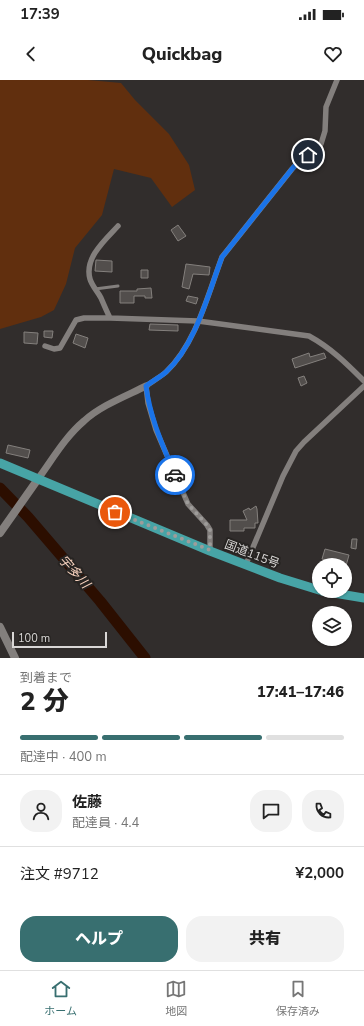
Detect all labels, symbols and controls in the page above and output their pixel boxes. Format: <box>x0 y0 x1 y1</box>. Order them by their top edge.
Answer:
text: 17:39 <box>20 4 60 24</box>
text: Quickbag <box>142 42 222 66</box>
icon: back <box>20 43 42 65</box>
icon: heart <box>322 43 344 65</box>
pin <box>291 138 325 172</box>
icon: home <box>297 144 319 166</box>
courier <box>155 455 195 495</box>
icon: car <box>164 464 186 486</box>
pin <box>98 495 132 529</box>
icon: bag <box>104 501 126 523</box>
street label: 国道115号 <box>222 536 282 572</box>
water label: 宇多川 <box>54 551 95 594</box>
map controls <box>312 558 352 646</box>
button: locate <box>312 558 352 598</box>
button: layers <box>312 606 352 646</box>
scale bar <box>12 630 107 649</box>
text: 100 m <box>18 631 50 646</box>
text: 到着まで <box>20 669 72 687</box>
text: 17:41–17:46 <box>257 682 344 702</box>
text: 2 分 <box>20 684 69 719</box>
text: 配達中 · 400 m <box>20 748 107 766</box>
button: person <box>20 790 62 832</box>
button: chat <box>250 790 292 832</box>
button: phone <box>302 790 344 832</box>
text: 佐藤 <box>72 792 102 812</box>
text: 配達員 · 4.4 <box>72 814 139 832</box>
text: ¥2,000 <box>295 863 344 883</box>
text: 注文 #9712 <box>20 864 99 884</box>
button: ヘルプ <box>20 916 178 962</box>
button: 共有 <box>186 916 344 962</box>
tab: ホーム <box>44 978 77 1019</box>
tab: 地図 <box>165 978 187 1019</box>
tab: 保存済み <box>276 978 320 1019</box>

